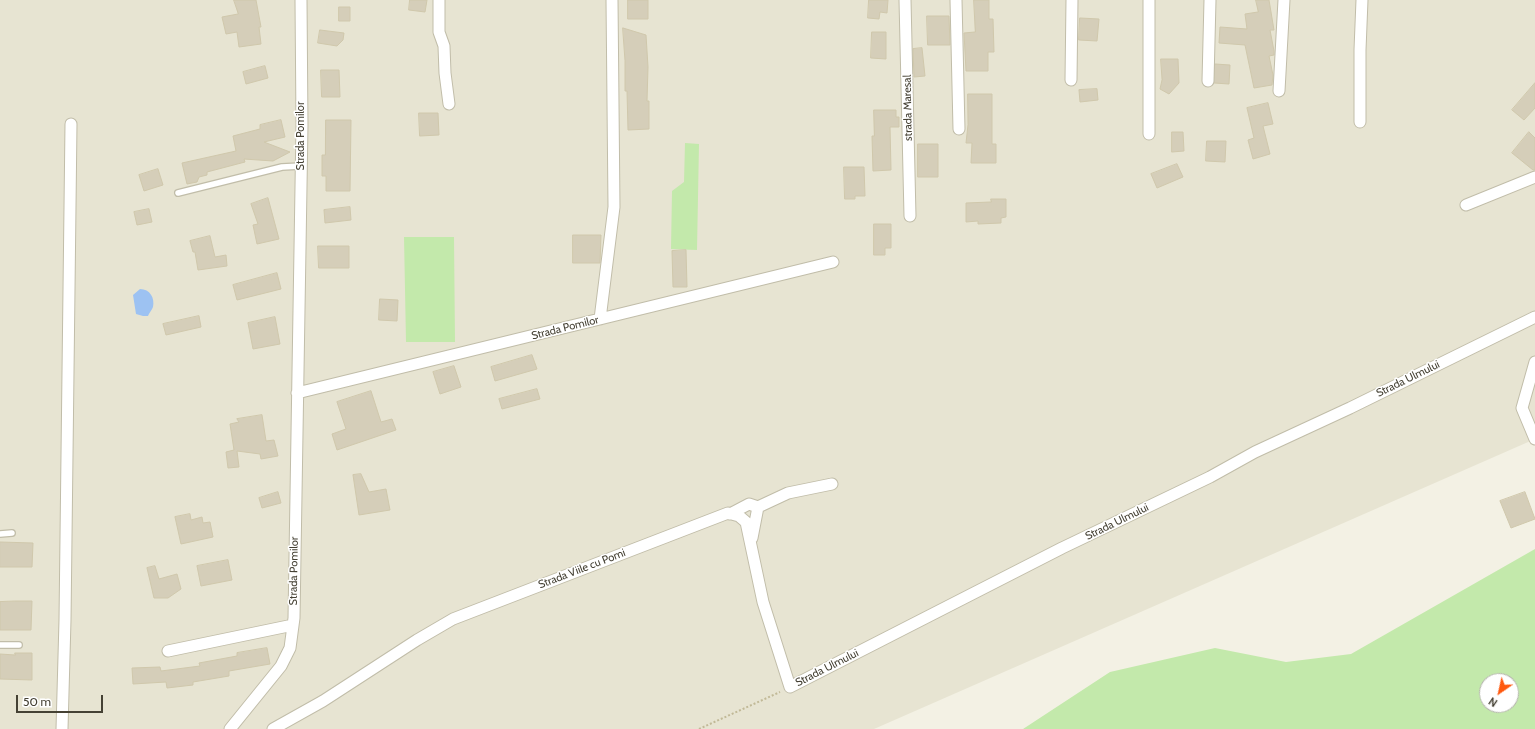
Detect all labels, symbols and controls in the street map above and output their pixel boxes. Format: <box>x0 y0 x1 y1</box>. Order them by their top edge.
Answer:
street label: strada Maresal <box>901 75 915 141</box>
street label: Strada Pomilor <box>294 102 308 170</box>
street label: Strada Pomilor <box>530 313 600 343</box>
street label: Strada Ulmului <box>1374 358 1442 400</box>
street label: Strada Ulmului <box>1083 501 1151 543</box>
street label: Strada Pomilor <box>287 537 301 605</box>
street label: Strada Viile cu Pomi <box>536 546 628 592</box>
street label: Strada Ulmului <box>793 646 861 690</box>
north arrow <box>1479 673 1519 713</box>
scale bar <box>18 687 105 713</box>
text: 50 m <box>23 694 51 709</box>
text: N <box>1486 694 1500 710</box>

